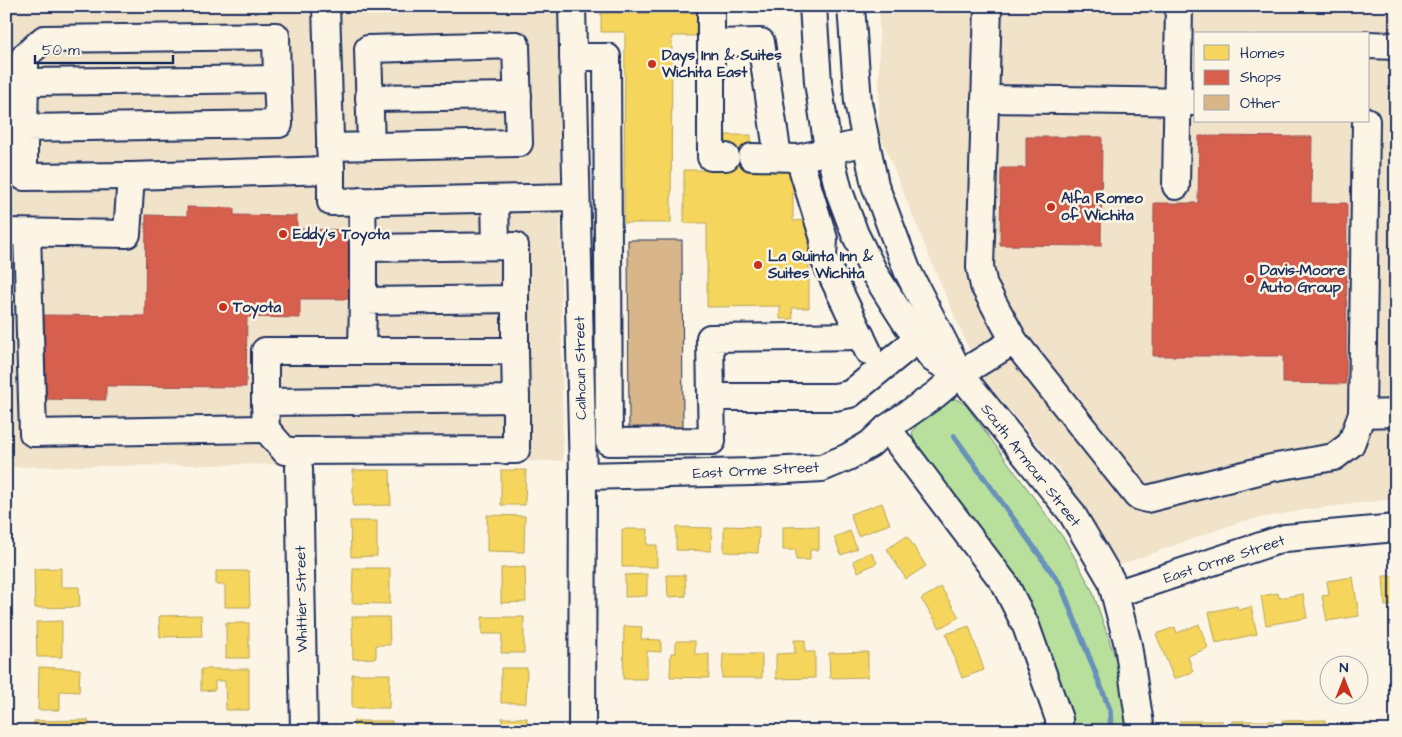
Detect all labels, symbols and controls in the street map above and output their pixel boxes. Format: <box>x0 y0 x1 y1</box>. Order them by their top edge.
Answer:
scale bar <box>35 32 172 64</box>
legend <box>1194 32 1370 122</box>
text: 50 m <box>42 40 80 61</box>
text: Homes <box>1240 43 1285 64</box>
place label: Days Inn & Suites Wichita East <box>661 45 782 83</box>
marker: Days Inn & Suites Wichita East <box>646 58 658 70</box>
text: Shops <box>1240 67 1282 88</box>
text: Other <box>1240 93 1280 114</box>
place label: Alfa Romeo of Wichita <box>1061 188 1143 226</box>
marker: Alfa Romeo of Wichita <box>1045 201 1057 213</box>
place label: Eddy's Toyota <box>293 224 390 246</box>
marker: Eddy's Toyota <box>277 228 289 240</box>
place label: La Quinta Inn & Suites Wichita <box>767 246 874 284</box>
marker: La Quinta Inn & Suites Wichita <box>752 259 764 271</box>
place label: Davis-Moore Auto Group <box>1260 260 1345 298</box>
marker: Davis-Moore Auto Group <box>1244 273 1256 285</box>
place label: Toyota <box>232 297 282 319</box>
marker: Toyota <box>217 301 229 313</box>
street label: Calhoun Street <box>569 316 592 420</box>
street label: South Armour Street <box>976 399 1085 531</box>
street label: East Orme Street <box>692 457 820 484</box>
street label: East Orme Street <box>1161 530 1288 589</box>
street label: Whittier Street <box>290 545 313 653</box>
north arrow <box>1320 654 1370 704</box>
text: N <box>1340 658 1349 678</box>

